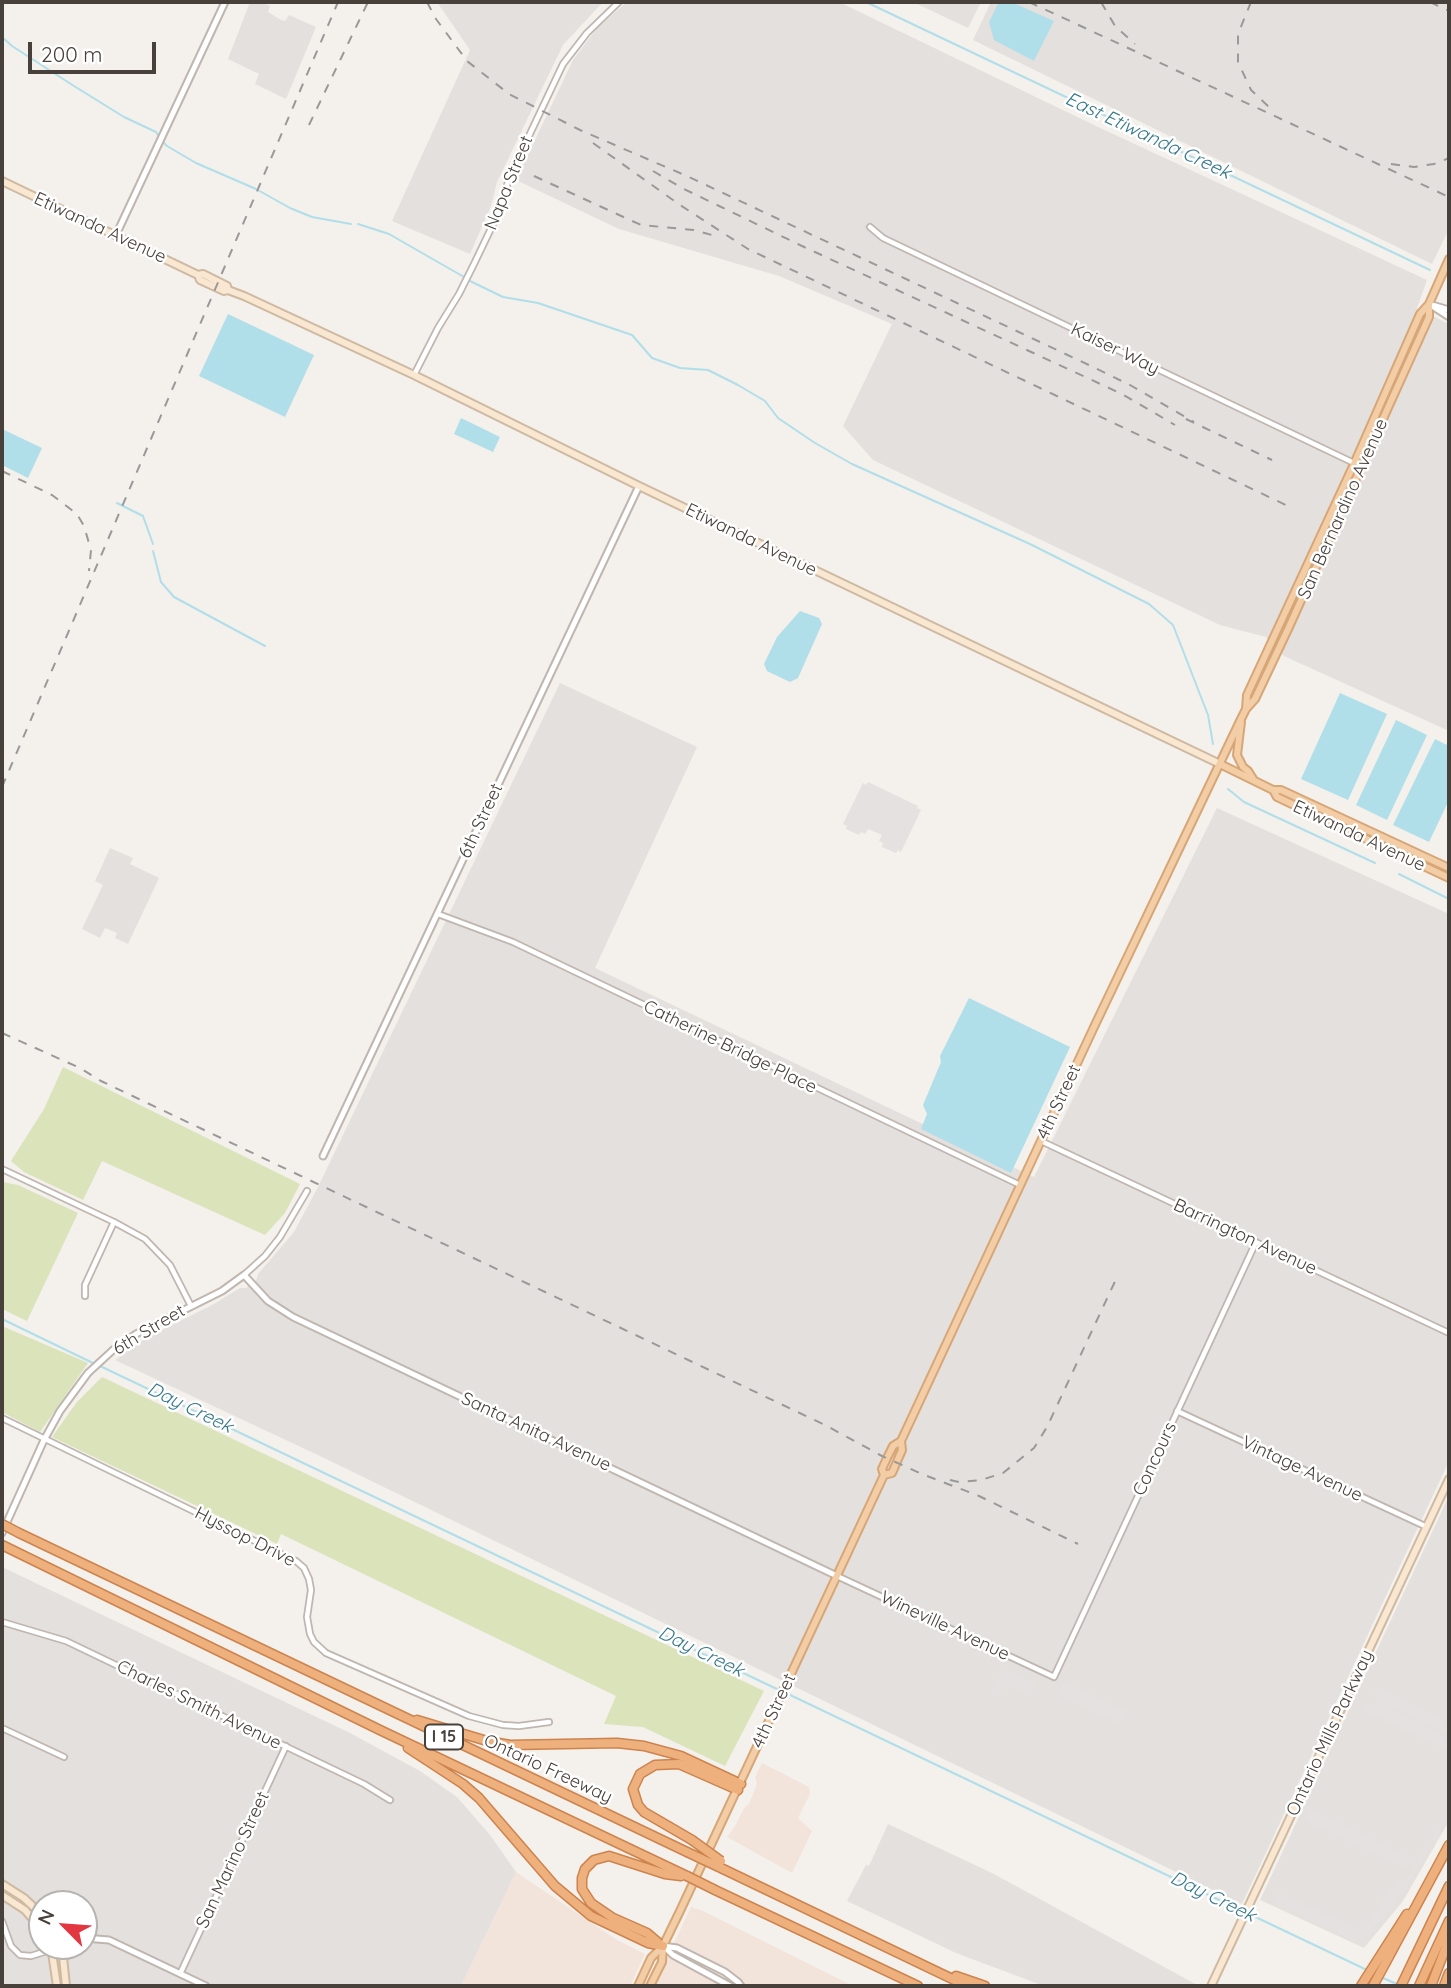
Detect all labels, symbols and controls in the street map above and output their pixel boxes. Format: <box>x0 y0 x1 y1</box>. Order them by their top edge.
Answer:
scale bar <box>32 28 159 72</box>
text: 200 m <box>41 41 103 67</box>
water label: East Etiwanda Creek <box>1062 88 1234 184</box>
street label: Napa Street <box>480 133 538 233</box>
street label: Etiwanda Avenue <box>30 188 170 268</box>
street label: Kaiser Way <box>1067 318 1163 380</box>
street label: San Bernardino Avenue <box>1293 415 1393 603</box>
street label: Etiwanda Avenue <box>682 499 820 581</box>
street label: 6th Street <box>454 780 508 862</box>
street label: Etiwanda Avenue <box>1289 796 1429 876</box>
street label: Catherine Bridge Place <box>640 996 820 1098</box>
street label: 4th Street <box>1032 1061 1086 1143</box>
street label: Barrington Avenue <box>1170 1194 1320 1280</box>
street label: 6th Street <box>109 1300 189 1360</box>
water label: Day Creek <box>144 1378 236 1438</box>
street label: Santa Anita Avenue <box>458 1388 614 1476</box>
street label: Concours <box>1129 1419 1181 1499</box>
street label: Vintage Avenue <box>1238 1432 1366 1506</box>
street label: Hyssop Drive <box>191 1502 299 1572</box>
street label: Wineville Avenue <box>877 1587 1013 1665</box>
water label: Day Creek <box>655 1622 747 1682</box>
street label: Ontario Mills Parkway <box>1282 1646 1378 1820</box>
street label: Charles Smith Avenue <box>113 1656 285 1754</box>
street label: 4th Street <box>747 1670 801 1752</box>
road number: I 15 <box>425 1724 463 1750</box>
street label: Ontario Freeway <box>480 1730 616 1808</box>
street label: San Marino Street <box>192 1788 274 1932</box>
water label: Day Creek <box>1167 1867 1259 1927</box>
north arrow <box>28 1890 98 1960</box>
text: N <box>32 1906 60 1928</box>

